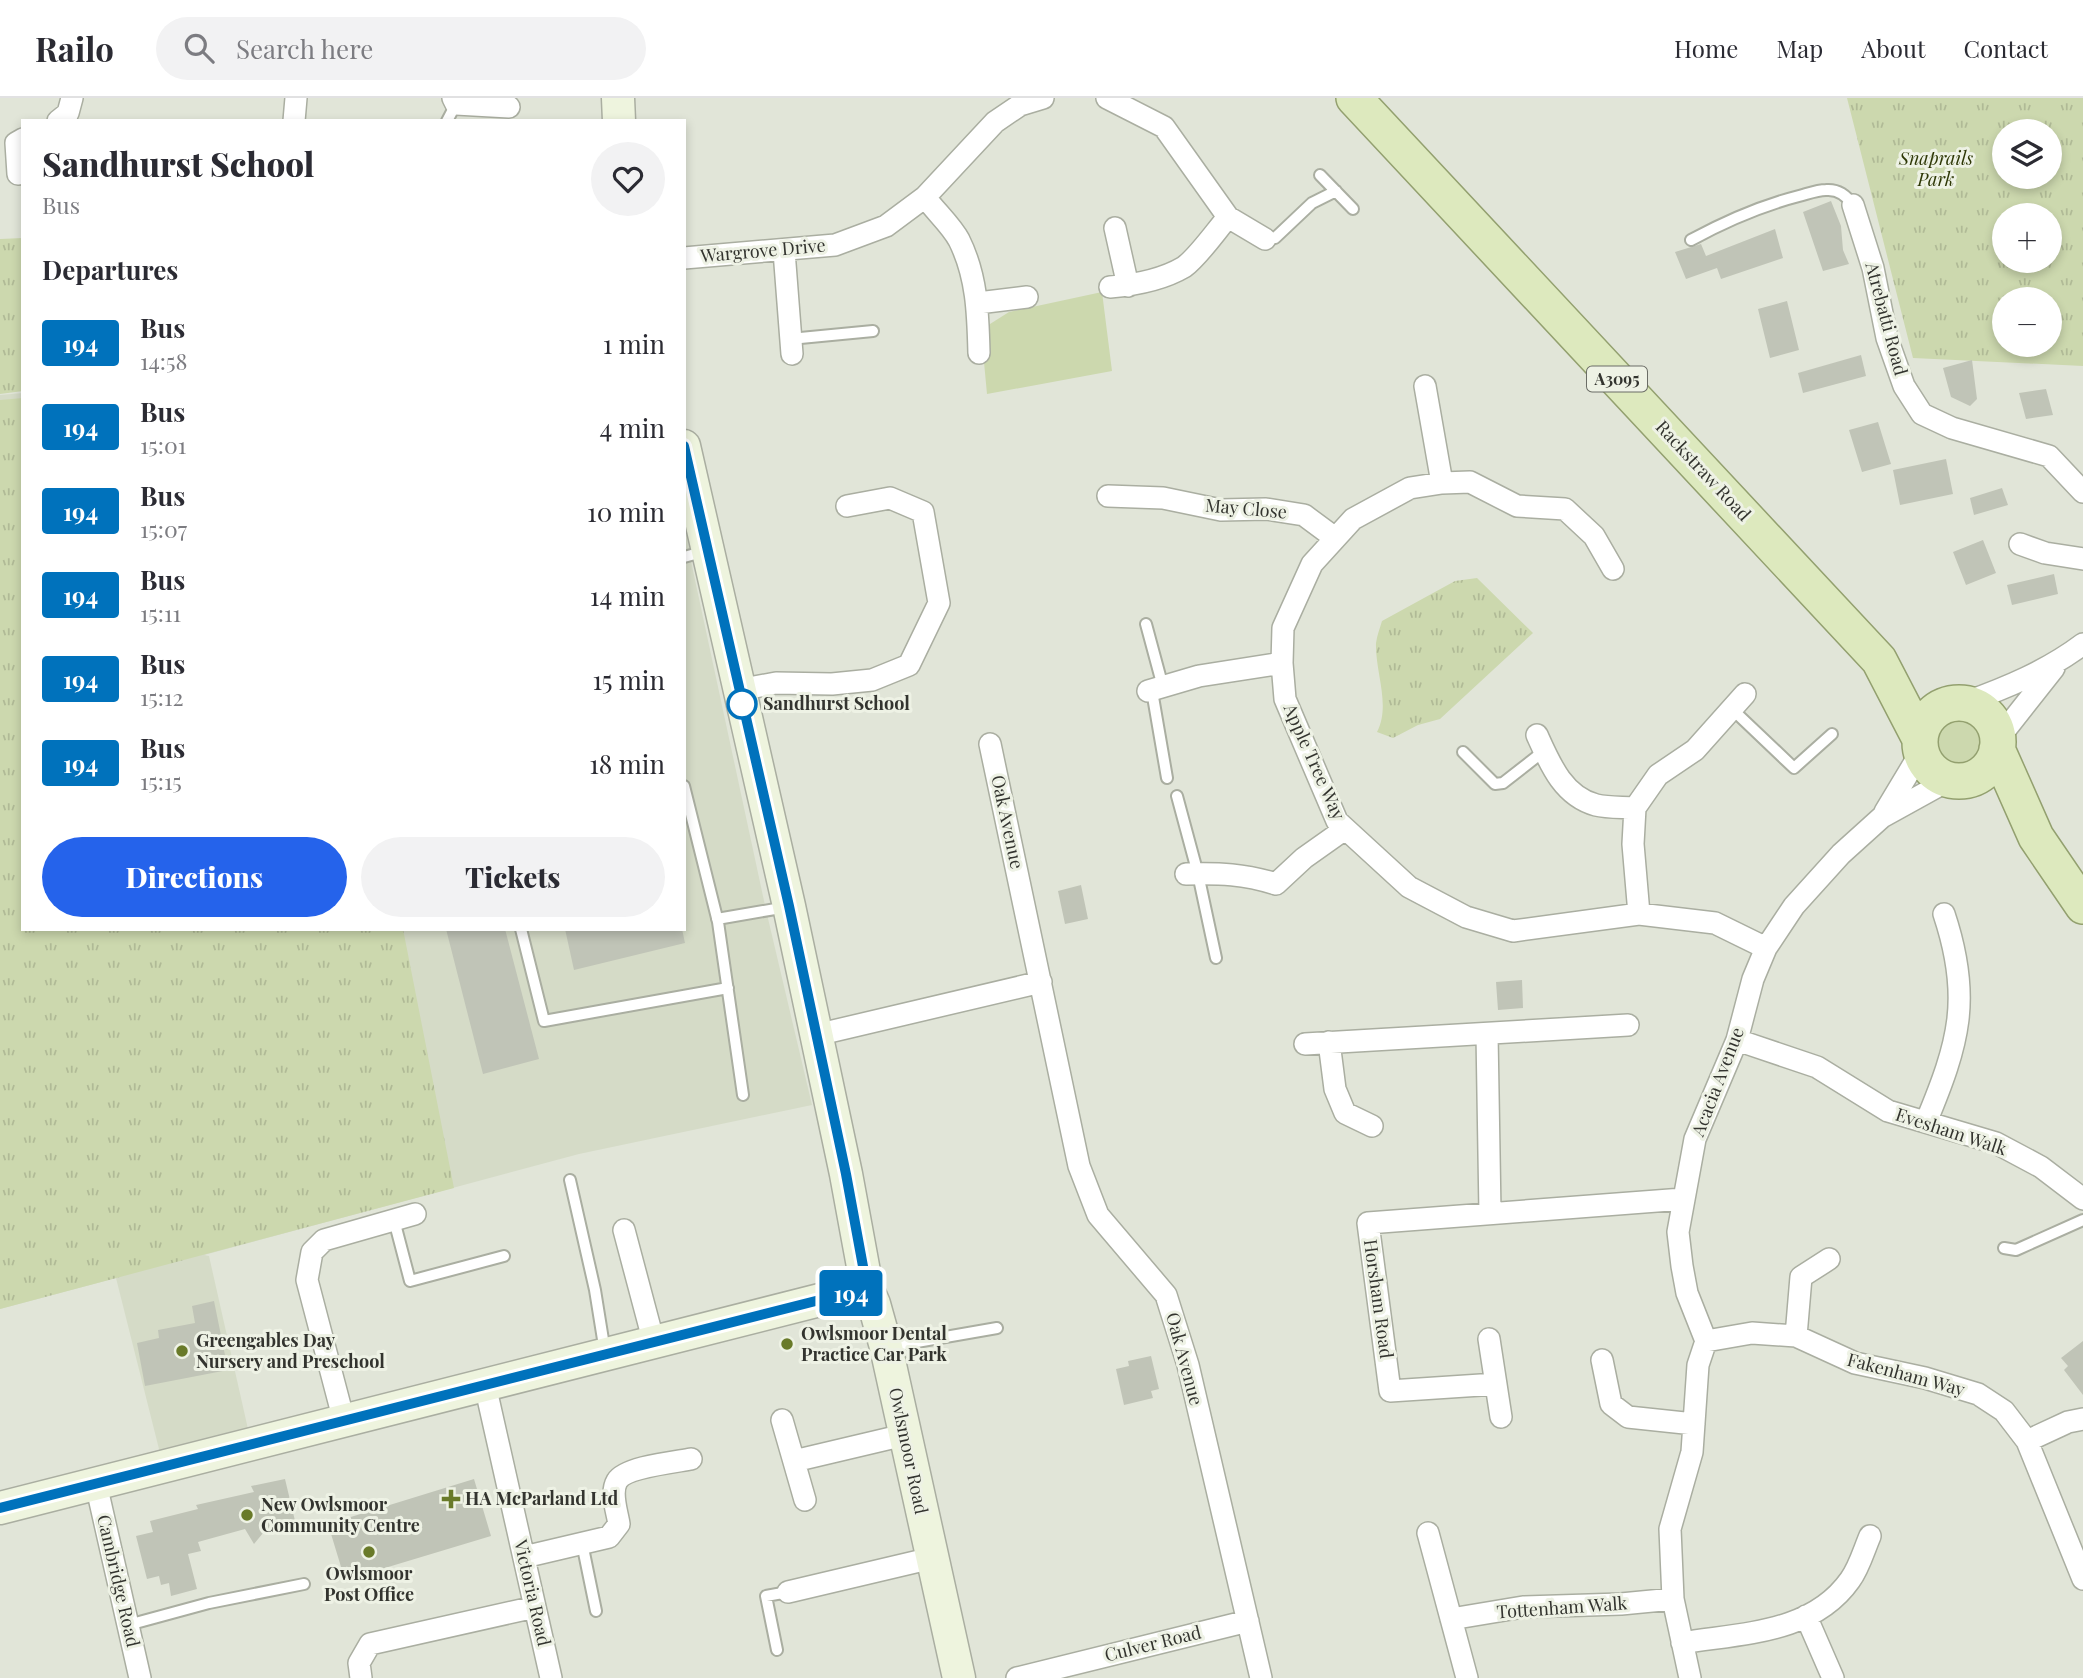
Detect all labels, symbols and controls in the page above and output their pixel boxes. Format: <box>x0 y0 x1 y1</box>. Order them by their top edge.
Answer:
search box <box>156 17 646 80</box>
text: Railo <box>35 26 114 70</box>
icon: search <box>180 29 218 67</box>
text: Search here <box>236 31 373 66</box>
text: Home <box>1674 32 1738 64</box>
text: Map <box>1776 32 1823 64</box>
text: About <box>1861 32 1925 64</box>
text: Contact <box>1963 32 2048 64</box>
map controls <box>1992 119 2062 357</box>
button: layers <box>1992 119 2062 189</box>
text: Sandhurst School <box>42 141 314 185</box>
button: heart <box>591 142 665 216</box>
park label: Snaprails Park <box>1898 146 1973 191</box>
text: Bus <box>42 189 80 220</box>
button: + <box>1992 203 2062 273</box>
street label: Wargrove Drive <box>698 233 826 268</box>
text: Departures <box>42 252 178 287</box>
street label: Atrebatti Road <box>1860 258 1914 379</box>
button: − <box>1992 287 2062 357</box>
text: Bus <box>140 310 185 345</box>
text: 1 min <box>603 326 665 361</box>
text: 194 <box>63 327 98 359</box>
text: 14:58 <box>140 345 188 376</box>
road number: A3095 <box>1587 366 1647 392</box>
text: Bus <box>140 394 185 429</box>
text: 4 min <box>599 410 665 445</box>
text: 194 <box>63 411 98 443</box>
street label: Rackstraw Road <box>1651 415 1757 526</box>
text: 15:01 <box>140 429 186 460</box>
text: Bus <box>140 478 185 513</box>
street label: May Close <box>1204 492 1288 524</box>
text: 10 min <box>587 494 665 529</box>
text: 194 <box>63 495 98 527</box>
text: 15:07 <box>140 513 187 544</box>
text: Bus <box>140 562 185 597</box>
text: 14 min <box>590 578 665 613</box>
text: 194 <box>63 579 98 611</box>
text: 15:11 <box>140 597 181 628</box>
text: Bus <box>140 646 185 681</box>
text: 15 min <box>593 662 665 697</box>
text: 194 <box>63 663 98 695</box>
text: 15:12 <box>140 681 183 712</box>
marker: Sandhurst School <box>727 689 757 719</box>
place label: Sandhurst School <box>763 691 910 715</box>
street label: Apple Tree Way <box>1278 699 1351 823</box>
text: Bus <box>140 730 185 765</box>
text: 18 min <box>589 746 665 781</box>
text: 194 <box>63 747 98 779</box>
text: 15:15 <box>140 765 182 796</box>
street label: Oak Avenue <box>986 773 1030 871</box>
button: Directions <box>42 837 347 917</box>
button: Tickets <box>361 837 665 917</box>
street label: Acacia Avenue <box>1685 1024 1749 1141</box>
street label: Evesham Walk <box>1893 1102 2010 1160</box>
street label: Horsham Road <box>1359 1238 1399 1361</box>
line badge: 194 <box>811 1270 891 1316</box>
text: 194 <box>833 1277 869 1309</box>
street label: Oak Avenue <box>1161 1310 1209 1408</box>
place label: Owlsmoor Dental Practice Car Park <box>801 1321 947 1366</box>
place label: Greengables Day Nursery and Preschool <box>196 1328 385 1373</box>
marker: Owlsmoor Dental Practice Car Park <box>779 1336 795 1352</box>
marker: Greengables Day Nursery and Preschool <box>174 1343 190 1359</box>
street label: Fakenham Way <box>1845 1347 1968 1401</box>
street label: Owlsmoor Road <box>884 1385 934 1517</box>
place label: HA McParland Ltd <box>465 1486 619 1510</box>
marker: HA McParland Ltd <box>443 1491 459 1507</box>
place label: New Owlsmoor Community Centre <box>261 1492 420 1537</box>
marker: New Owlsmoor Community Centre <box>239 1507 255 1523</box>
street label: Cambridge Road <box>92 1512 146 1650</box>
street label: Victoria Road <box>509 1536 557 1649</box>
marker: Owlsmoor Post Office <box>361 1544 377 1560</box>
place label: Owlsmoor Post Office <box>324 1561 414 1606</box>
street label: Tottenham Walk <box>1496 1590 1628 1624</box>
street label: Culver Road <box>1102 1619 1204 1667</box>

